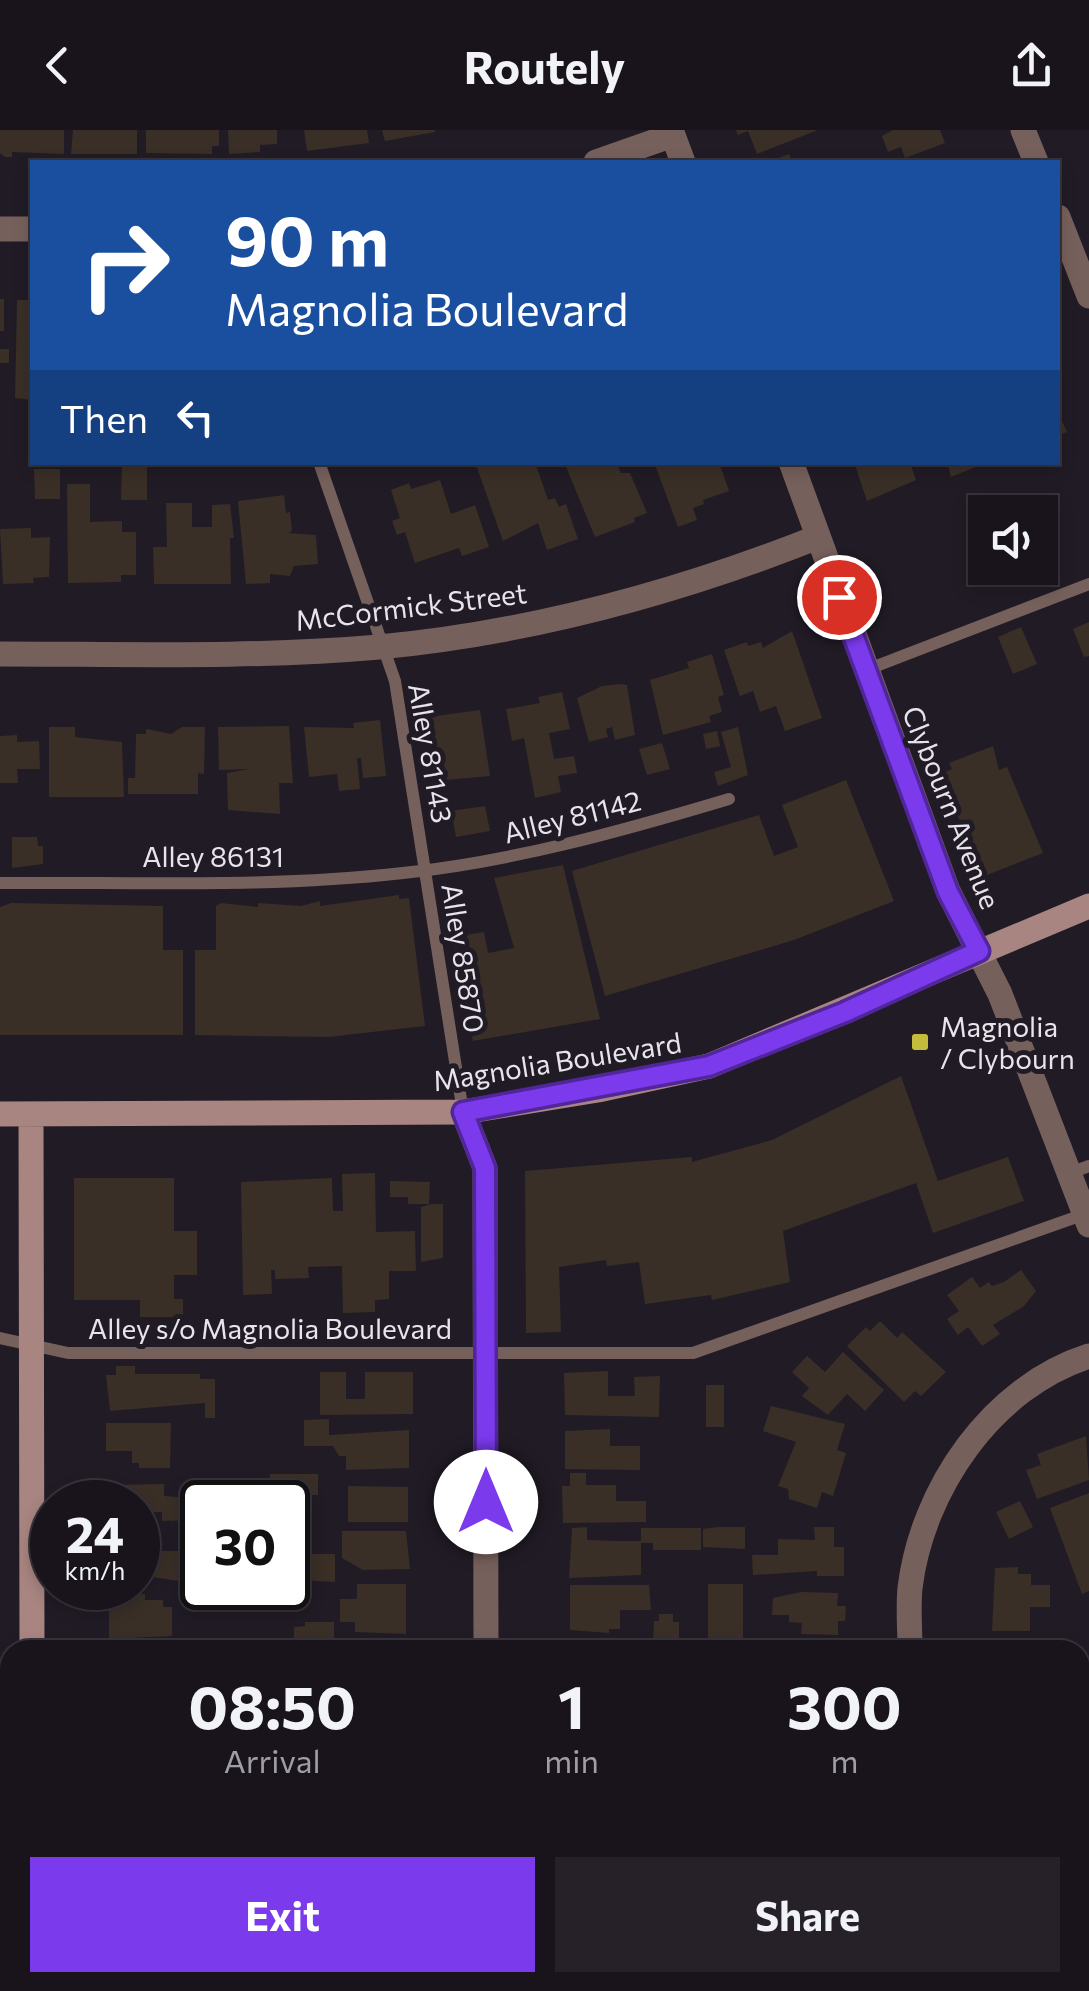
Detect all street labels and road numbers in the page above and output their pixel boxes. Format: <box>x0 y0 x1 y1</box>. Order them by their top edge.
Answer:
street label: McCormick Street <box>293 575 529 637</box>
street label: Alley 81143 <box>402 680 460 826</box>
street label: Clybourn Avenue <box>896 701 1008 913</box>
street label: Alley 81142 <box>500 782 644 850</box>
street label: Alley 86131 <box>142 839 284 873</box>
street label: Alley 85870 <box>435 881 493 1035</box>
street label: Magnolia Boulevard <box>430 1025 684 1097</box>
street label: Alley s/o Magnolia Boulevard <box>88 1311 452 1345</box>

